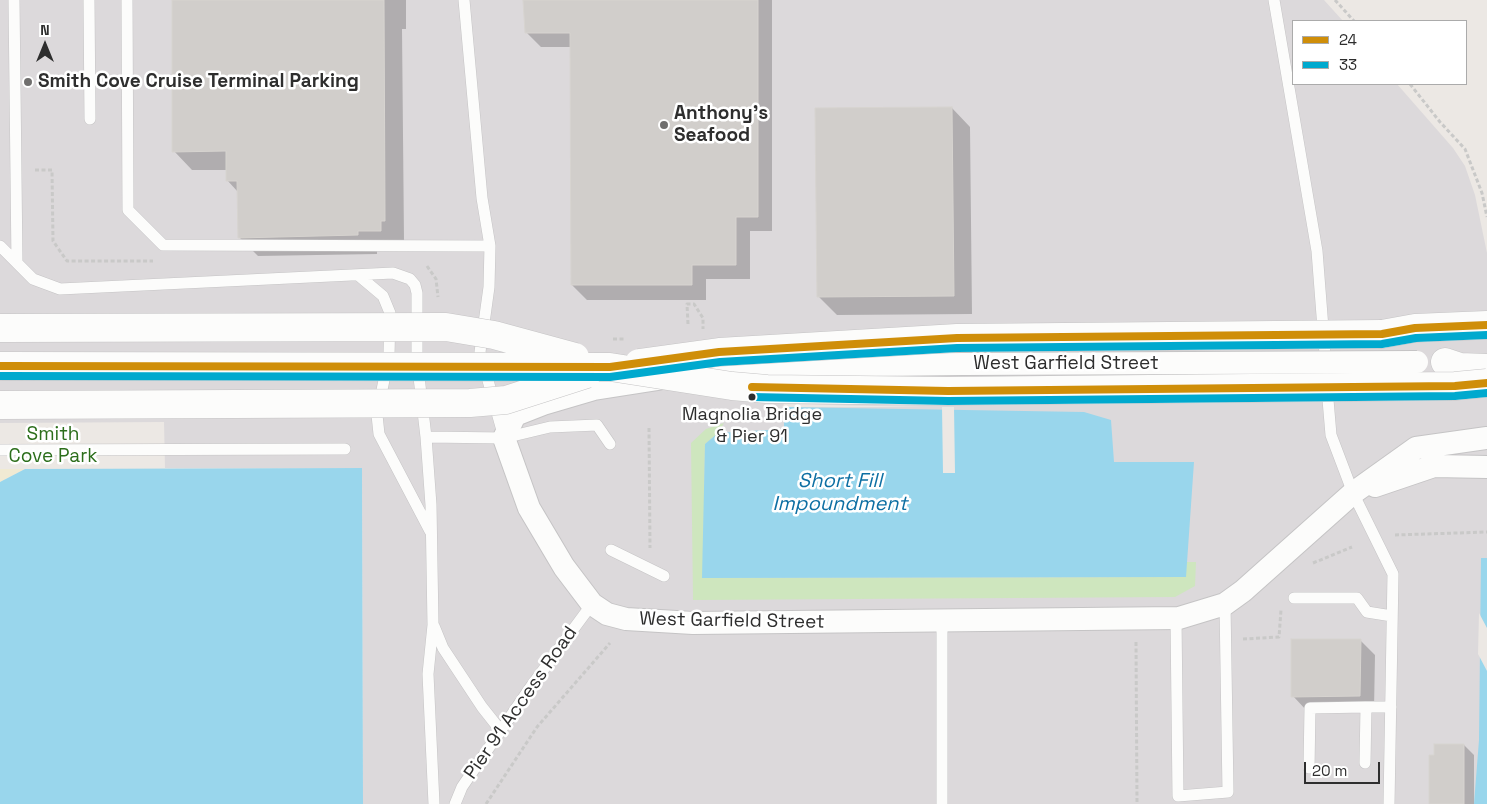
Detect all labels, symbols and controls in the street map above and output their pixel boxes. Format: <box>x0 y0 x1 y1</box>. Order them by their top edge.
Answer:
north arrow <box>20 20 70 70</box>
legend <box>1292 20 1467 85</box>
text: N <box>40 21 50 39</box>
text: 24 <box>1339 30 1357 49</box>
text: 33 <box>1339 55 1357 74</box>
place label: Smith Cove Cruise Terminal Parking <box>38 71 359 93</box>
marker: Smith Cove Cruise Terminal Parking <box>22 76 34 88</box>
place label: Anthony's Seafood <box>674 103 768 147</box>
marker: Anthony's Seafood <box>658 119 670 131</box>
street label: West Garfield Street <box>973 353 1159 375</box>
marker: Magnolia Bridge & Pier 91 <box>747 392 757 402</box>
place label: Magnolia Bridge & Pier 91 <box>682 404 822 446</box>
park label: Smith Cove Park <box>8 424 98 468</box>
water label: Short Fill Impoundment <box>773 470 907 517</box>
street label: West Garfield Street <box>639 608 825 634</box>
street label: Pier 91 Access Road <box>460 622 582 784</box>
scale bar <box>1307 752 1383 784</box>
text: 20 m <box>1312 761 1347 780</box>

